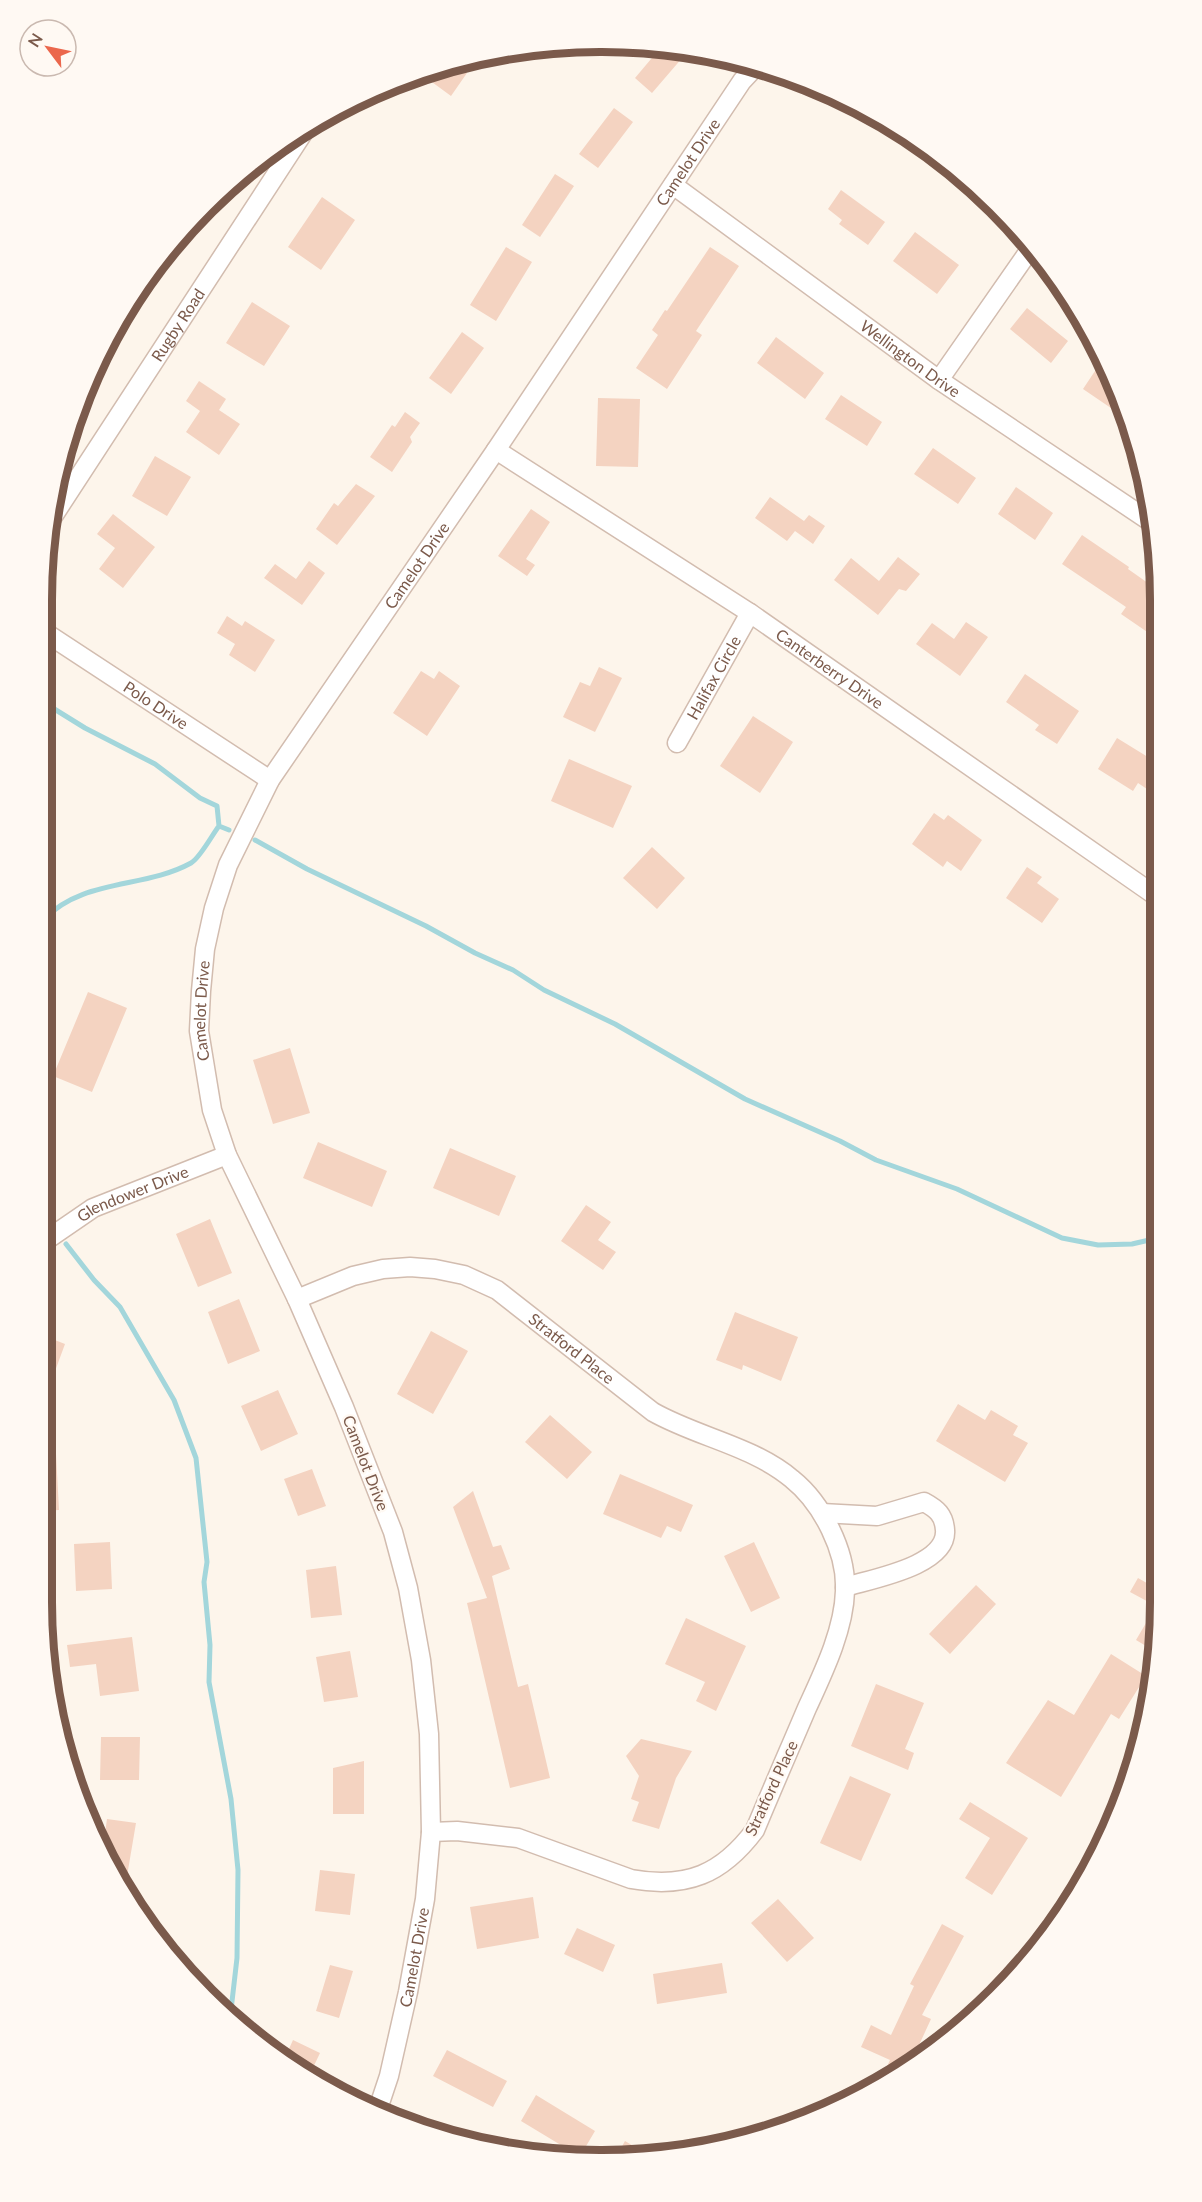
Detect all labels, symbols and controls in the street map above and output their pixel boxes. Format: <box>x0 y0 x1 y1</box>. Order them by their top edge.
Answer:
north arrow <box>18 18 78 78</box>
text: N <box>24 30 46 50</box>
street label: Camelot Drive <box>652 115 723 209</box>
street label: Rugby Road <box>147 285 208 365</box>
street label: Wellington Drive <box>857 316 964 401</box>
street label: Camelot Drive <box>380 518 453 612</box>
street label: Canterberry Drive <box>773 624 887 712</box>
street label: Halifax Circle <box>682 632 744 723</box>
street label: Polo Drive <box>120 677 192 733</box>
street label: Camelot Drive <box>189 960 213 1063</box>
street label: Glendower Drive <box>73 1161 191 1225</box>
street label: Stratford Place <box>525 1309 618 1387</box>
street label: Camelot Drive <box>340 1412 393 1513</box>
street label: Stratford Place <box>740 1737 801 1839</box>
street label: Camelot Drive <box>395 1906 432 2009</box>

